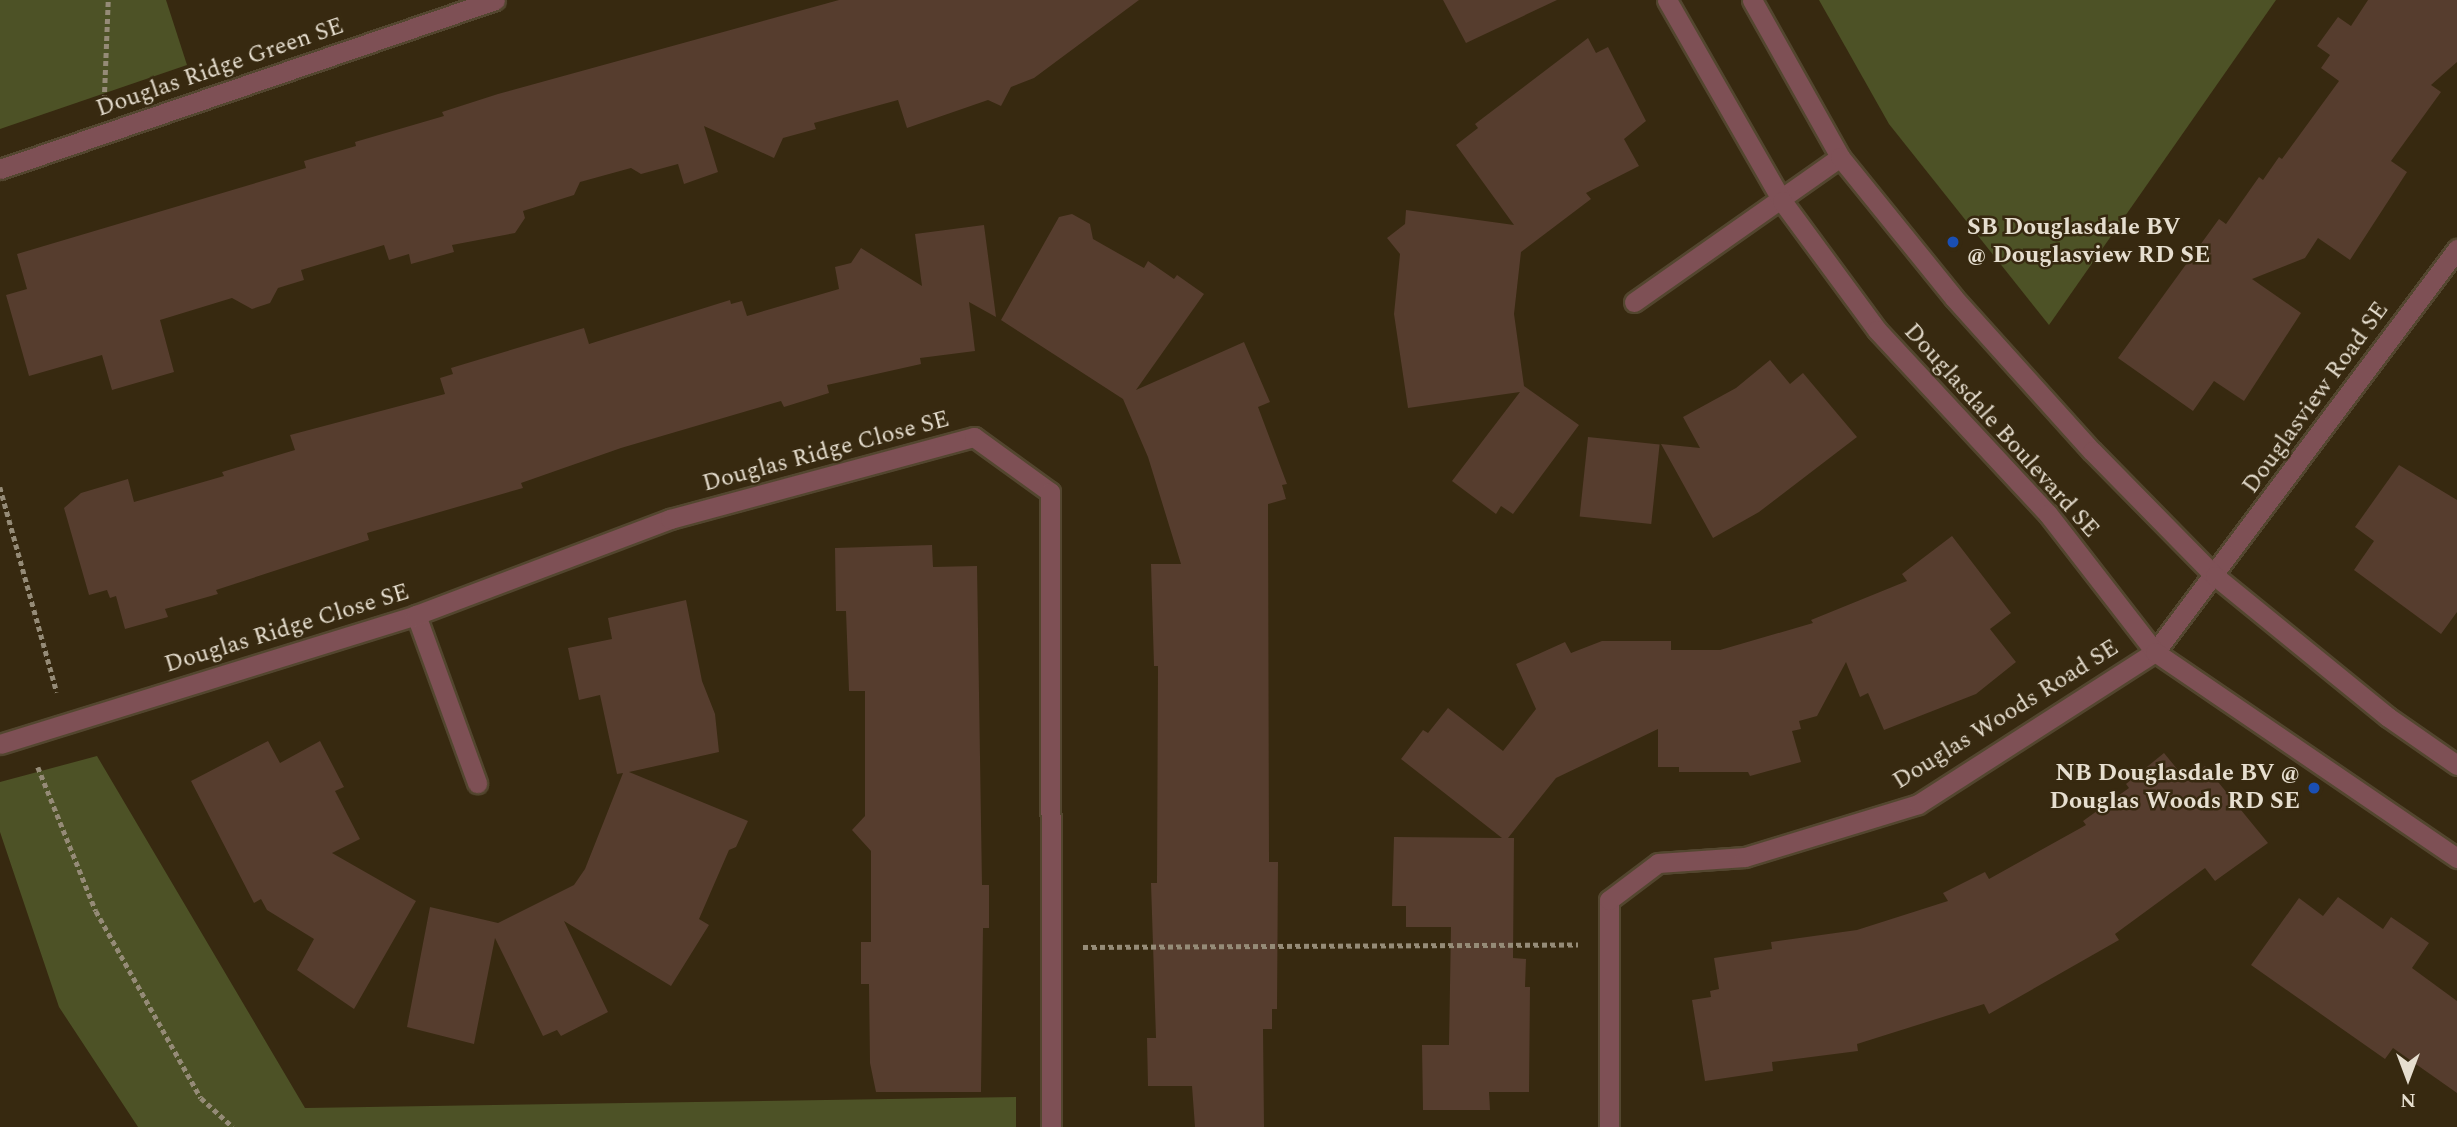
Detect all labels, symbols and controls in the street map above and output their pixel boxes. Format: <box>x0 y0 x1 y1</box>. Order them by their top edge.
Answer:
street label: Douglas Ridge Green SE <box>92 12 348 124</box>
place label: SB Douglasdale BV @ Douglasview RD SE <box>1967 214 2210 270</box>
marker: SB Douglasdale BV @ Douglasview RD SE <box>1945 234 1961 250</box>
street label: Douglasview Road SE <box>2237 296 2395 500</box>
street label: Douglasdale Boulevard SE <box>1897 318 2105 544</box>
street label: Douglas Ridge Close SE <box>700 405 952 499</box>
street label: Douglas Ridge Close SE <box>161 578 413 680</box>
street label: Douglas Woods Road SE <box>1888 634 2124 796</box>
place label: NB Douglasdale BV @ Douglas Woods RD SE <box>2049 760 2300 816</box>
marker: NB Douglasdale BV @ Douglas Woods RD SE <box>2306 780 2322 796</box>
north arrow <box>2373 1043 2443 1113</box>
text: N <box>2400 1085 2416 1114</box>

